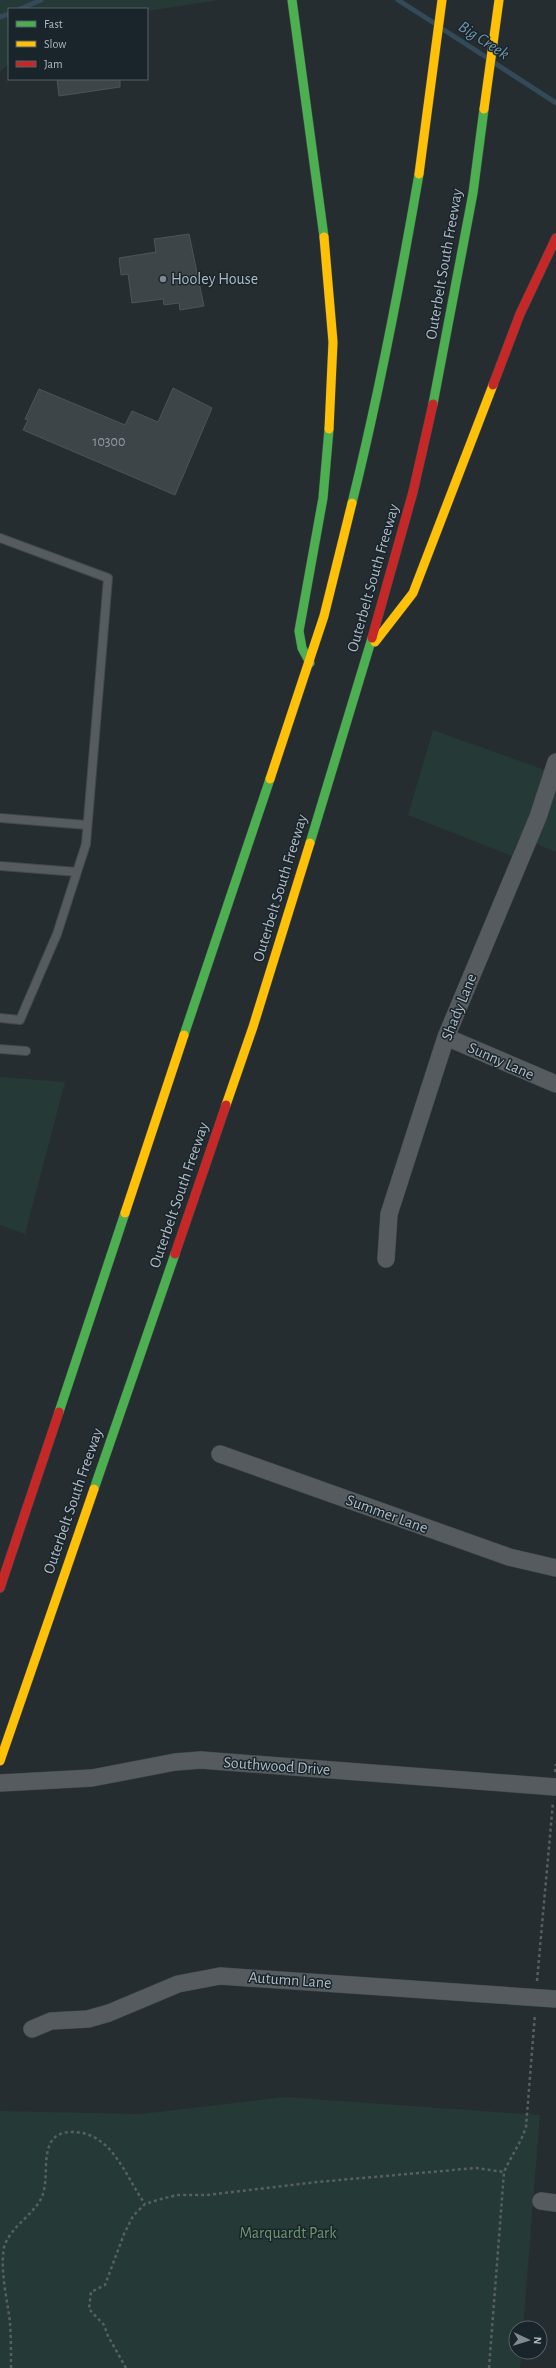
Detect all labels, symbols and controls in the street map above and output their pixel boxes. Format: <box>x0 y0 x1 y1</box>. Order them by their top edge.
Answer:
legend <box>8 8 148 80</box>
water label: Big Creek <box>456 17 513 63</box>
text: Fast <box>44 18 63 30</box>
text: Slow <box>44 38 66 50</box>
text: Jam <box>44 58 63 70</box>
street label: Outerbelt South Freeway <box>423 187 466 341</box>
place label: Hooley House <box>171 271 258 288</box>
marker: Hooley House <box>158 274 168 284</box>
house number: 10300 <box>93 435 125 449</box>
street label: Outerbelt South Freeway <box>344 502 403 654</box>
street label: Outerbelt South Freeway <box>250 812 311 964</box>
street label: Shady Lane <box>438 971 481 1043</box>
street label: Sunny Lane <box>465 1039 536 1084</box>
street label: Outerbelt South Freeway <box>147 1120 212 1270</box>
street label: Outerbelt South Freeway <box>41 1426 106 1576</box>
street label: Summer Lane <box>344 1492 430 1536</box>
street label: Southwood Drive <box>223 1754 331 1778</box>
street label: Autumn Lane <box>248 1969 332 1991</box>
park label: Marquardt Park <box>239 2225 337 2241</box>
north arrow <box>508 2320 548 2360</box>
text: N <box>532 2336 543 2345</box>

